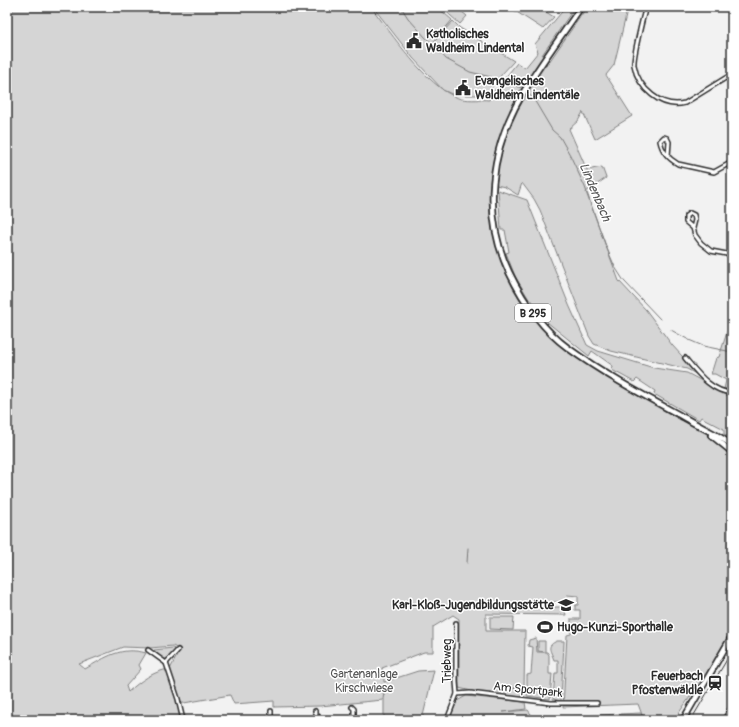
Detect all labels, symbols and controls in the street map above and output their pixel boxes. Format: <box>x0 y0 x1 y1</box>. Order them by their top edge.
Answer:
place label: Katholisches Waldheim Lindental <box>426 27 525 56</box>
public building icon: Katholisches Waldheim Lindental <box>405 32 423 50</box>
place label: Evangelisches Waldheim Lindentäle <box>475 74 581 103</box>
public building icon: Evangelisches Waldheim Lindentäle <box>454 79 472 97</box>
water label: Lindenbach <box>576 160 615 224</box>
road number: B 295 <box>515 304 551 322</box>
school or university icon: Karl-Kloß-Jugendbildungsstätte <box>557 596 575 614</box>
place label: Karl-Kloß-Jugendbildungsstätte <box>392 598 555 613</box>
sports icon: Hugo-Kunzi-Sporthalle <box>536 618 554 636</box>
place label: Hugo-Kunzi-Sporthalle <box>557 620 674 635</box>
street label: Triebweg <box>440 639 455 683</box>
park label: Gartenanlage Kirschwiese <box>330 667 398 696</box>
place label: Feuerbach Pfostenwäldle <box>632 669 704 698</box>
station icon: Feuerbach Pfostenwäldle <box>706 674 724 692</box>
street label: Am Sportpark <box>493 679 563 701</box>

